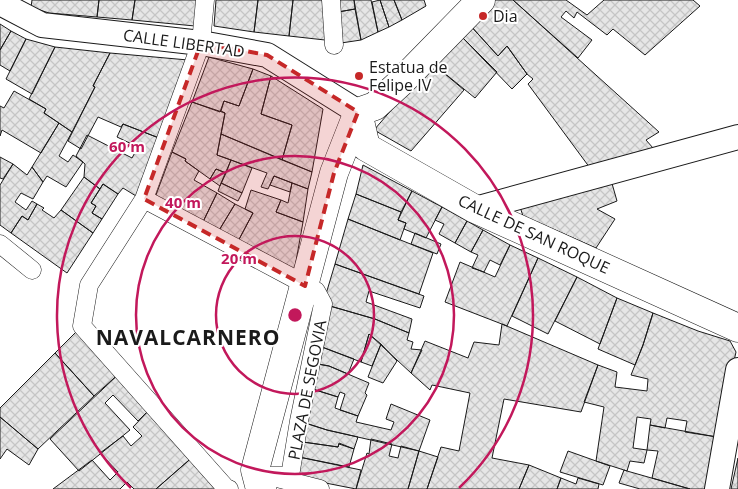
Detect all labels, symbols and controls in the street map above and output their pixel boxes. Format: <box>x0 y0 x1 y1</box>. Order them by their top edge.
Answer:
place label: Dia <box>493 5 518 27</box>
marker: Dia <box>477 10 489 22</box>
street label: CALLE LIBERTAD <box>122 24 246 62</box>
place label: Estatua de Felipe IV <box>369 56 447 96</box>
marker: Estatua de Felipe IV <box>353 70 365 82</box>
text: 60 m <box>109 136 145 156</box>
street label: CALLE DE SAN ROQUE <box>455 189 613 279</box>
text: 40 m <box>165 192 201 212</box>
text: 20 m <box>221 248 257 268</box>
centre of rings <box>286 306 304 324</box>
street label: PLAZA DE SEGOVIA <box>283 317 332 462</box>
district label: NAVALCARNERO <box>96 323 280 351</box>

